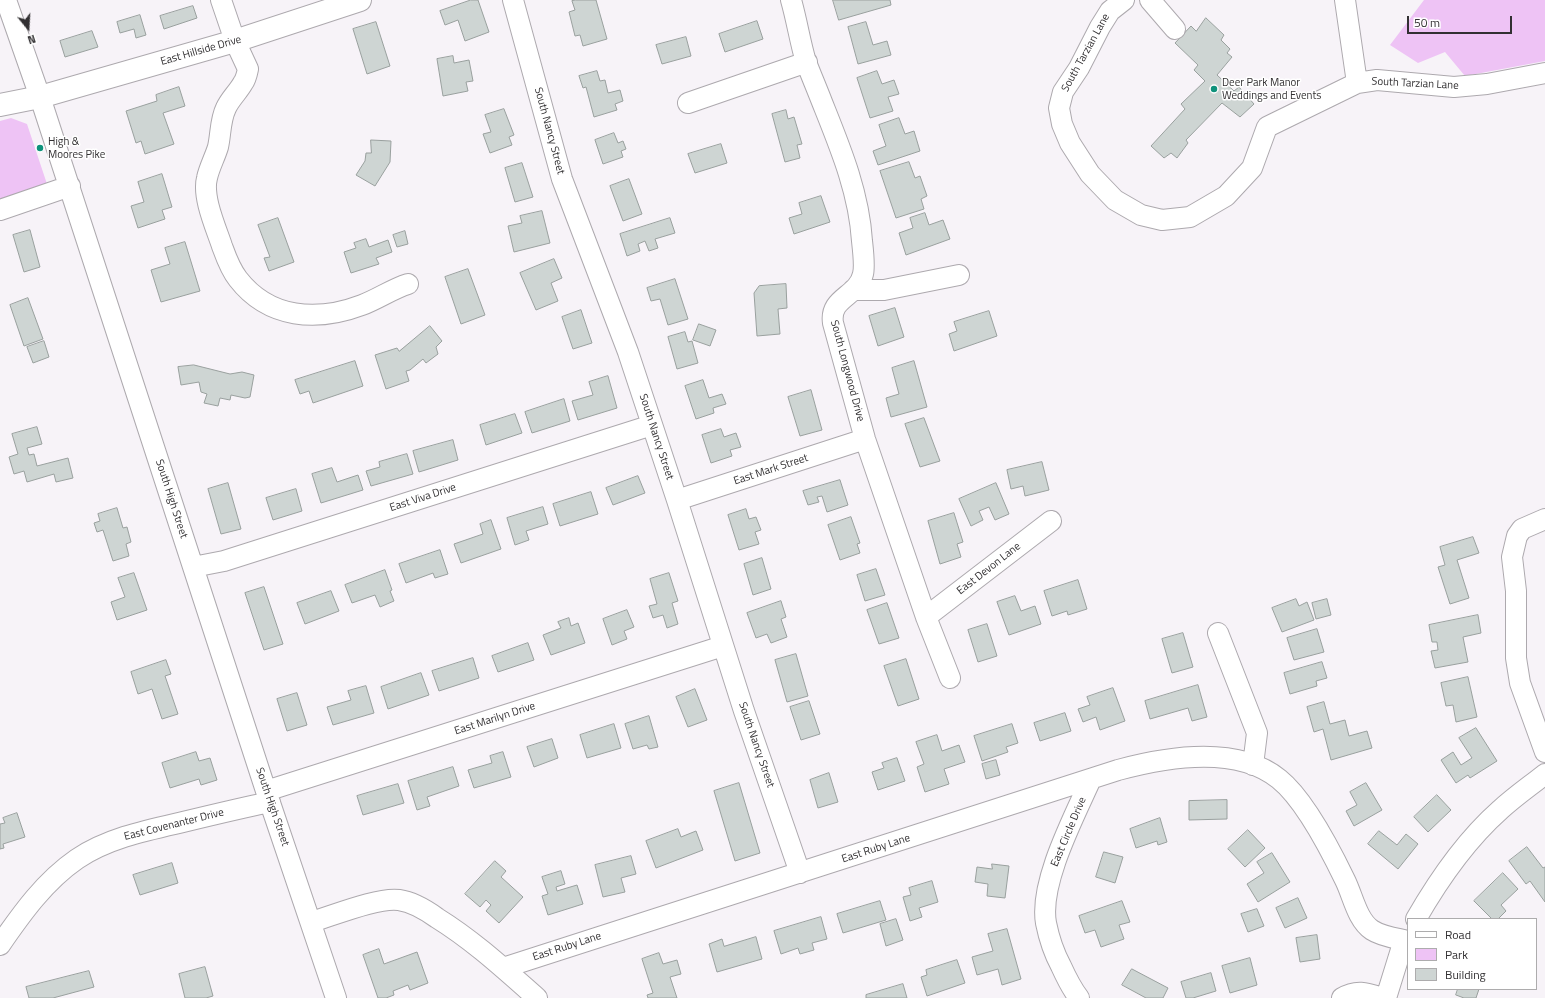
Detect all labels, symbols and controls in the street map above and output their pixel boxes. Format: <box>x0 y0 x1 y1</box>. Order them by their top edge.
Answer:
north arrow <box>8 8 48 48</box>
scale bar <box>1409 8 1514 34</box>
street label: South Tarzian Lane <box>1059 12 1113 94</box>
text: 50 m <box>1414 13 1440 32</box>
text: N <box>26 31 38 48</box>
street label: East Hillside Drive <box>159 33 243 69</box>
street label: South Tarzian Lane <box>1371 75 1459 93</box>
place label: Deer Park Manor Weddings and Events <box>1222 76 1321 102</box>
marker: Deer Park Manor Weddings and Events <box>1209 84 1219 94</box>
street label: South Nancy Street <box>531 86 567 176</box>
place label: High & Moores Pike <box>48 135 105 161</box>
marker: High & Moores Pike <box>35 143 45 153</box>
street label: South Longwood Drive <box>827 319 867 423</box>
street label: South Nancy Street <box>636 392 676 482</box>
street label: East Mark Street <box>732 452 810 488</box>
street label: South High Street <box>152 458 190 540</box>
street label: East Viva Drive <box>388 481 458 515</box>
street label: East Devon Lane <box>955 540 1023 598</box>
street label: East Marilyn Drive <box>453 700 537 738</box>
street label: South Nancy Street <box>735 701 777 789</box>
street label: South High Street <box>252 766 292 848</box>
street label: East Circle Drive <box>1048 795 1090 869</box>
street label: East Covenanter Drive <box>123 806 225 844</box>
street label: East Ruby Lane <box>840 832 912 866</box>
legend <box>1407 918 1537 990</box>
text: Road <box>1445 925 1471 944</box>
street label: East Ruby Lane <box>531 930 603 964</box>
text: Park <box>1445 945 1468 964</box>
text: Building <box>1445 965 1486 984</box>

